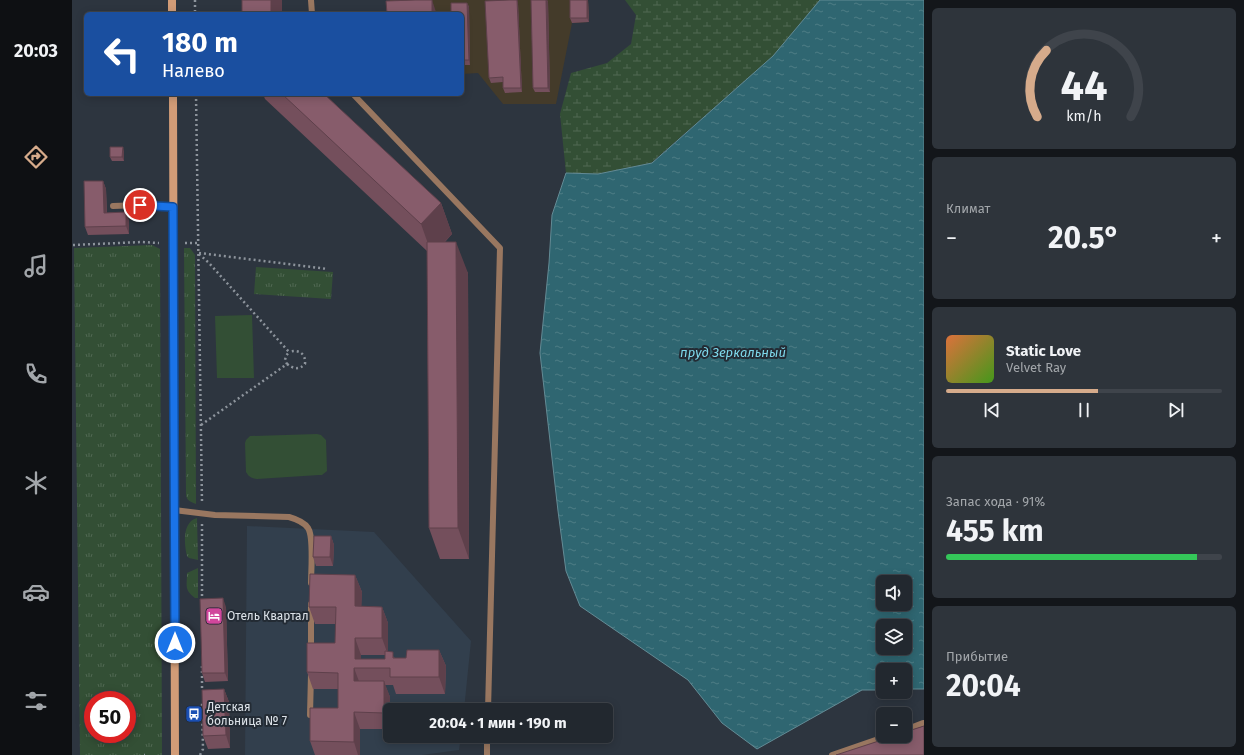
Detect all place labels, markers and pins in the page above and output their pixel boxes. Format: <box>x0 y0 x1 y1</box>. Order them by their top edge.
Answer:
pin <box>123 188 157 222</box>
hotel icon: Отель Квартал <box>204 606 224 626</box>
place label: Отель Квартал <box>227 609 309 623</box>
place label: Детская больница № 7 <box>206 700 287 728</box>
bus stop icon: Детская больница № 7 <box>184 704 204 724</box>

